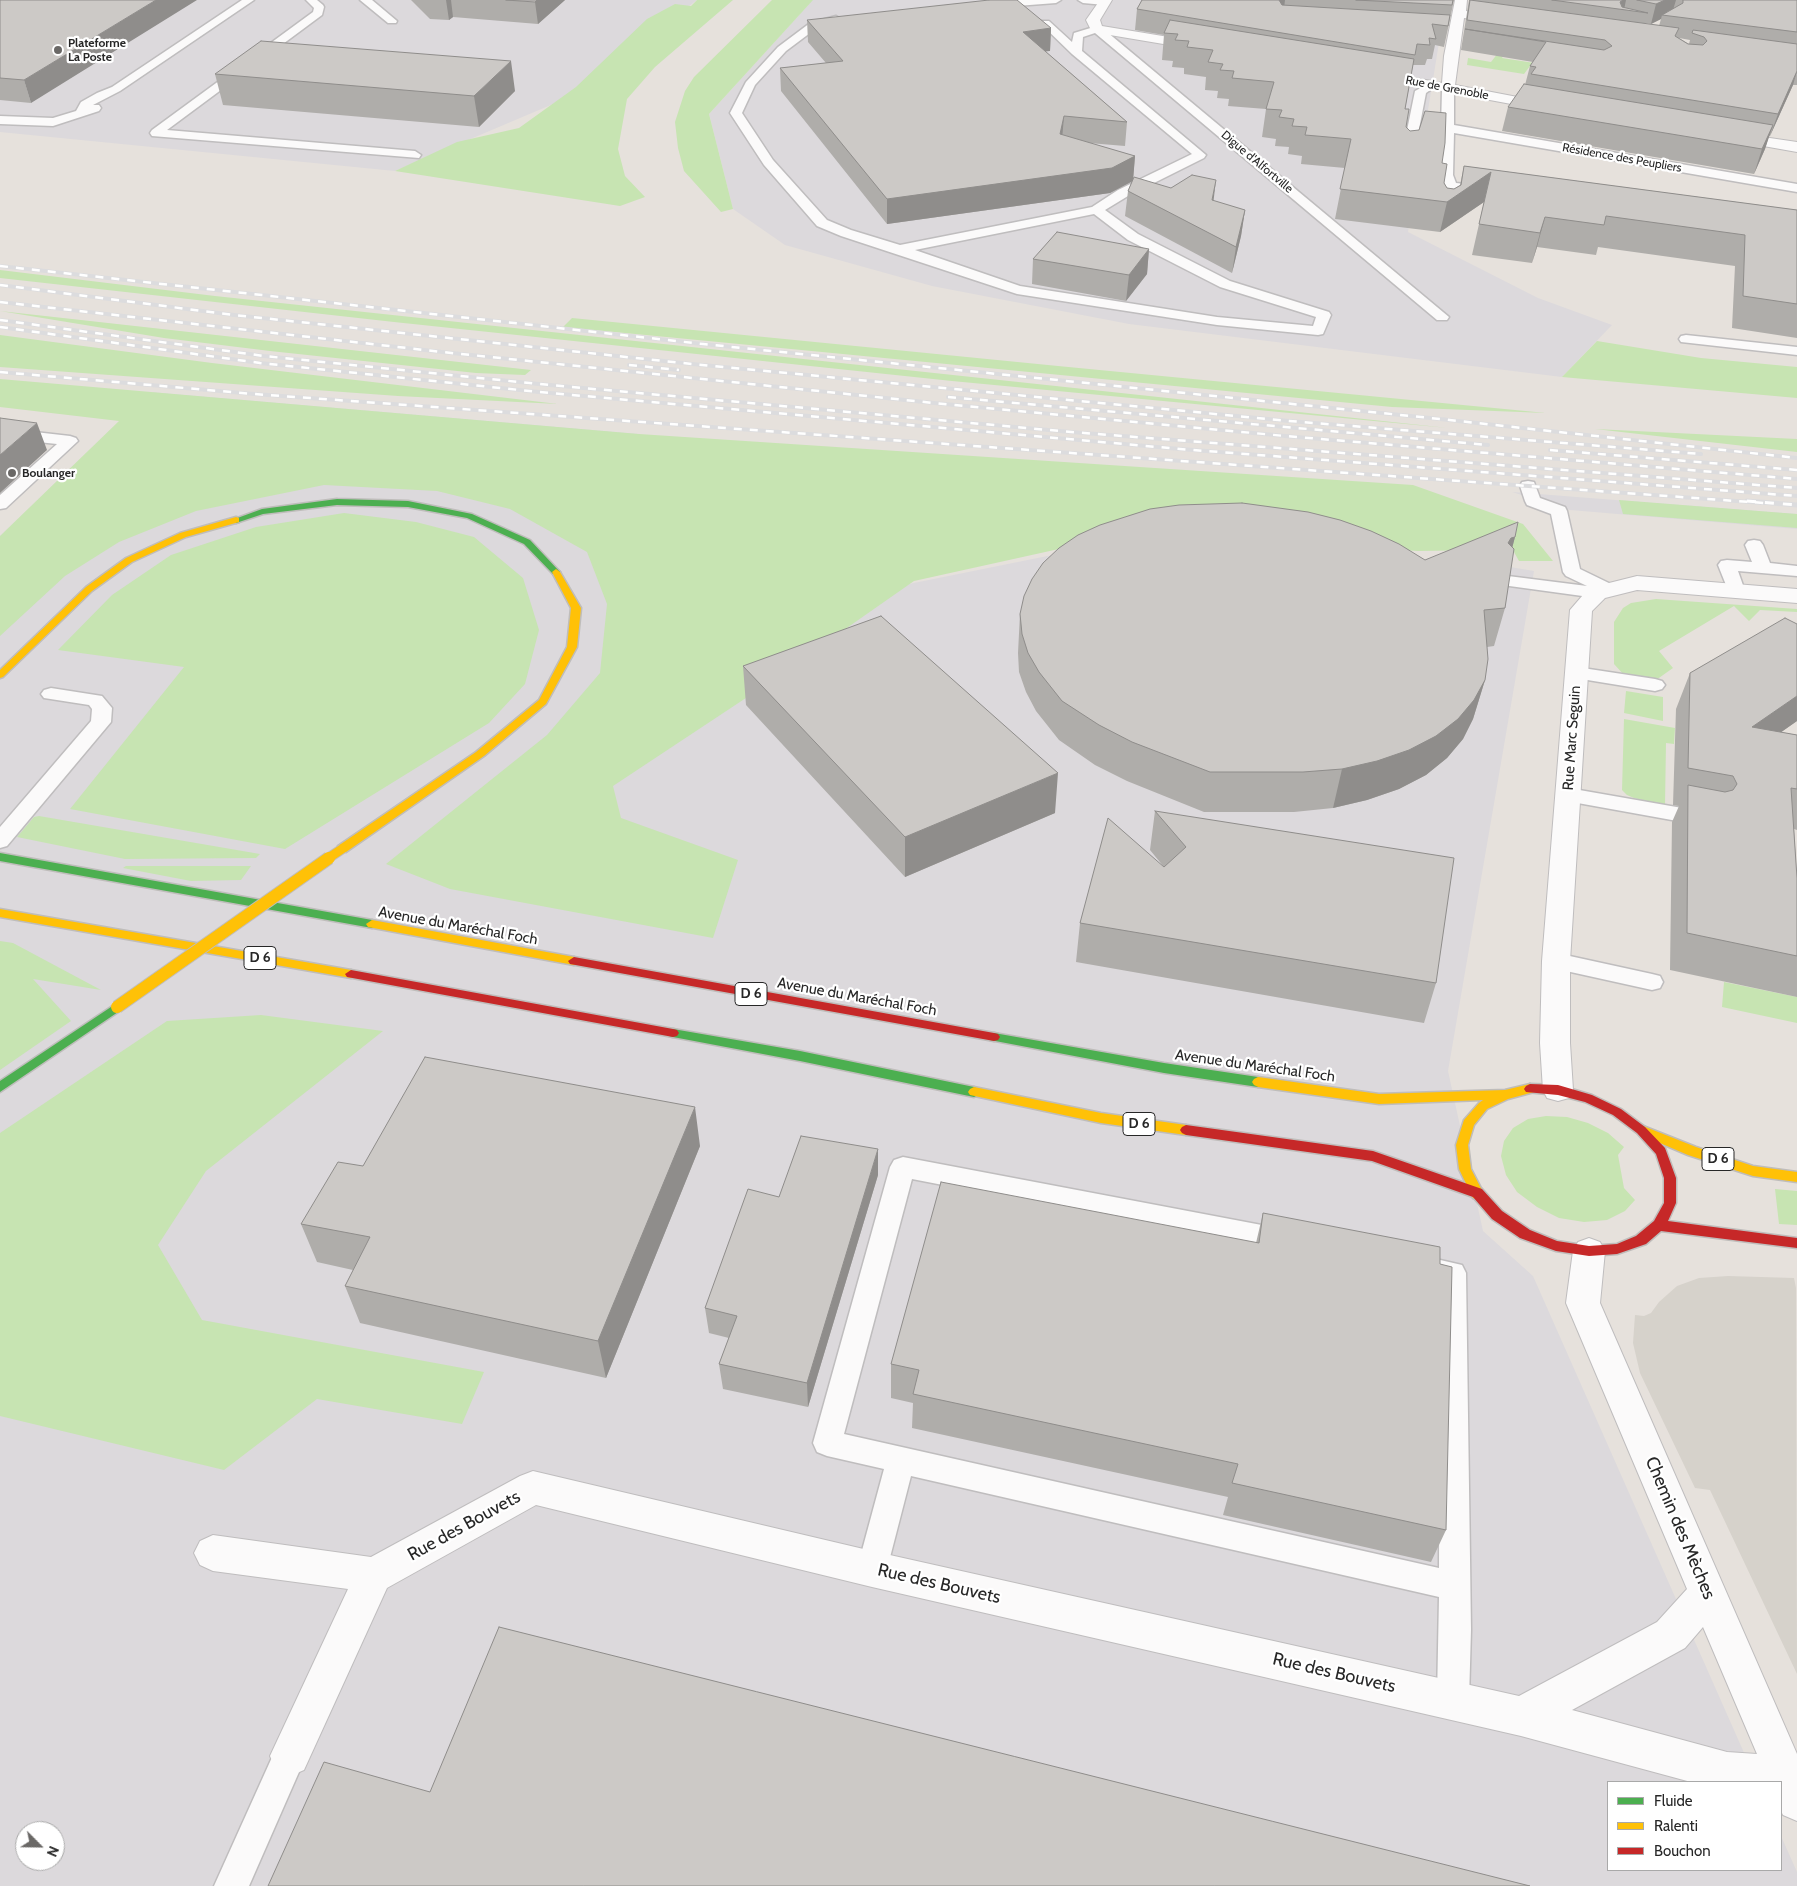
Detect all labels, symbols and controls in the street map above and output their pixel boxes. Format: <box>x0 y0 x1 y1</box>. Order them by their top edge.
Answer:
place label: Plateforme La Poste <box>68 36 126 64</box>
marker: Plateforme La Poste <box>52 44 64 56</box>
street label: Rue de Grenoble <box>1404 73 1490 103</box>
street label: Digue d'Alfortville <box>1218 128 1296 196</box>
street label: Résidence des Peupliers <box>1561 140 1683 176</box>
place label: Boulanger <box>22 466 75 480</box>
marker: Boulanger <box>6 467 18 479</box>
street label: Rue Marc Seguin <box>1559 685 1585 791</box>
street label: Avenue du Maréchal Foch <box>377 903 539 949</box>
road number: D 6 <box>244 946 276 970</box>
street label: Avenue du Maréchal Foch <box>776 974 938 1020</box>
road number: D 6 <box>735 982 767 1006</box>
street label: Avenue du Maréchal Foch <box>1174 1046 1336 1086</box>
road number: D 6 <box>1123 1112 1155 1136</box>
road number: D 6 <box>1702 1148 1734 1170</box>
street label: Chemin des Mèches <box>1640 1454 1720 1602</box>
street label: Rue des Bouvets <box>404 1486 524 1566</box>
street label: Rue des Bouvets <box>875 1559 1003 1609</box>
street label: Rue des Bouvets <box>1270 1648 1398 1698</box>
legend <box>1607 1781 1782 1871</box>
text: Fluide <box>1654 1792 1692 1810</box>
text: Ralenti <box>1654 1817 1698 1835</box>
north arrow <box>15 1821 65 1871</box>
text: Bouchon <box>1654 1842 1711 1860</box>
text: N <box>43 1843 63 1860</box>

